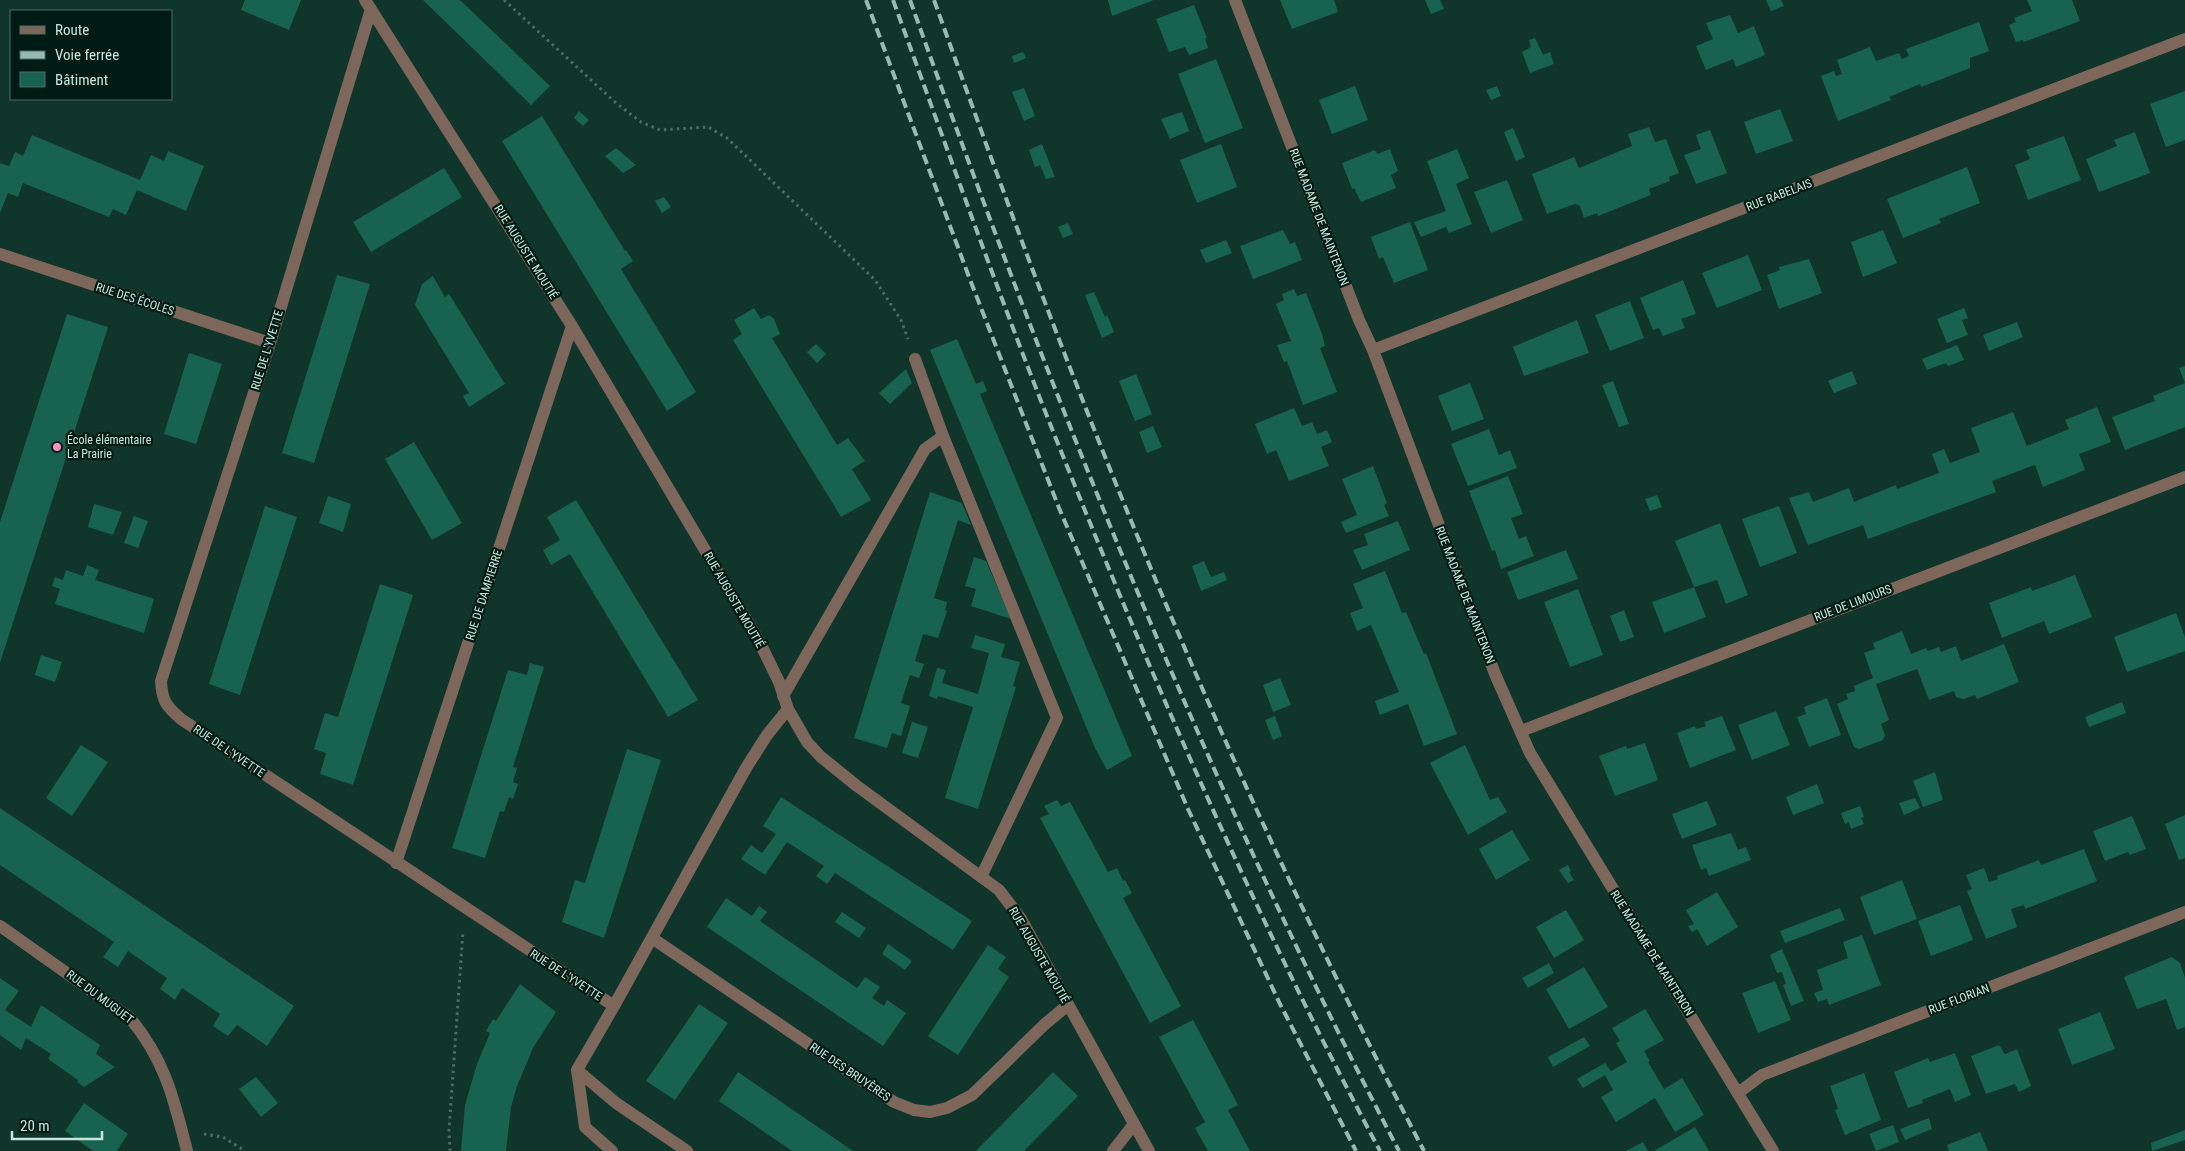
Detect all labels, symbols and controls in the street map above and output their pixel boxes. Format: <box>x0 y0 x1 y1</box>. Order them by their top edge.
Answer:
legend <box>10 10 172 100</box>
text: Route <box>55 21 89 39</box>
text: Voie ferrée <box>55 46 119 64</box>
text: Bâtiment <box>55 71 108 89</box>
street label: RUE MADAME DE MAINTENON <box>1286 147 1352 287</box>
street label: RUE RABELAIS <box>1744 176 1814 214</box>
street label: RUE AUGUSTE MOUTIÉ <box>491 202 562 302</box>
street label: RUE DES ÉCOLES <box>94 279 176 318</box>
street label: RUE DE L'YVETTE <box>248 308 286 392</box>
place label: École élémentaire La Prairie <box>67 432 152 461</box>
marker: École élémentaire La Prairie <box>51 441 63 453</box>
street label: RUE MADAME DE MAINTENON <box>1432 525 1498 665</box>
street label: RUE DE DAMPIERRE <box>463 548 505 642</box>
street label: RUE AUGUSTE MOUTIÉ <box>701 549 768 651</box>
street label: RUE DE LIMOURS <box>1812 582 1894 624</box>
street label: RUE DE L'YVETTE <box>191 722 267 780</box>
street label: RUE MADAME DE MAINTENON <box>1607 888 1697 1018</box>
street label: RUE AUGUSTE MOUTIÉ <box>1006 904 1073 1006</box>
street label: RUE DE L'YVETTE <box>527 947 605 1003</box>
street label: RUE DU MUGUET <box>64 967 136 1027</box>
street label: RUE FLORIAN <box>1927 981 1991 1017</box>
street label: RUE DES BRUYÈRES <box>807 1039 893 1104</box>
scale bar <box>12 1108 102 1140</box>
text: 20 m <box>20 1117 50 1135</box>

